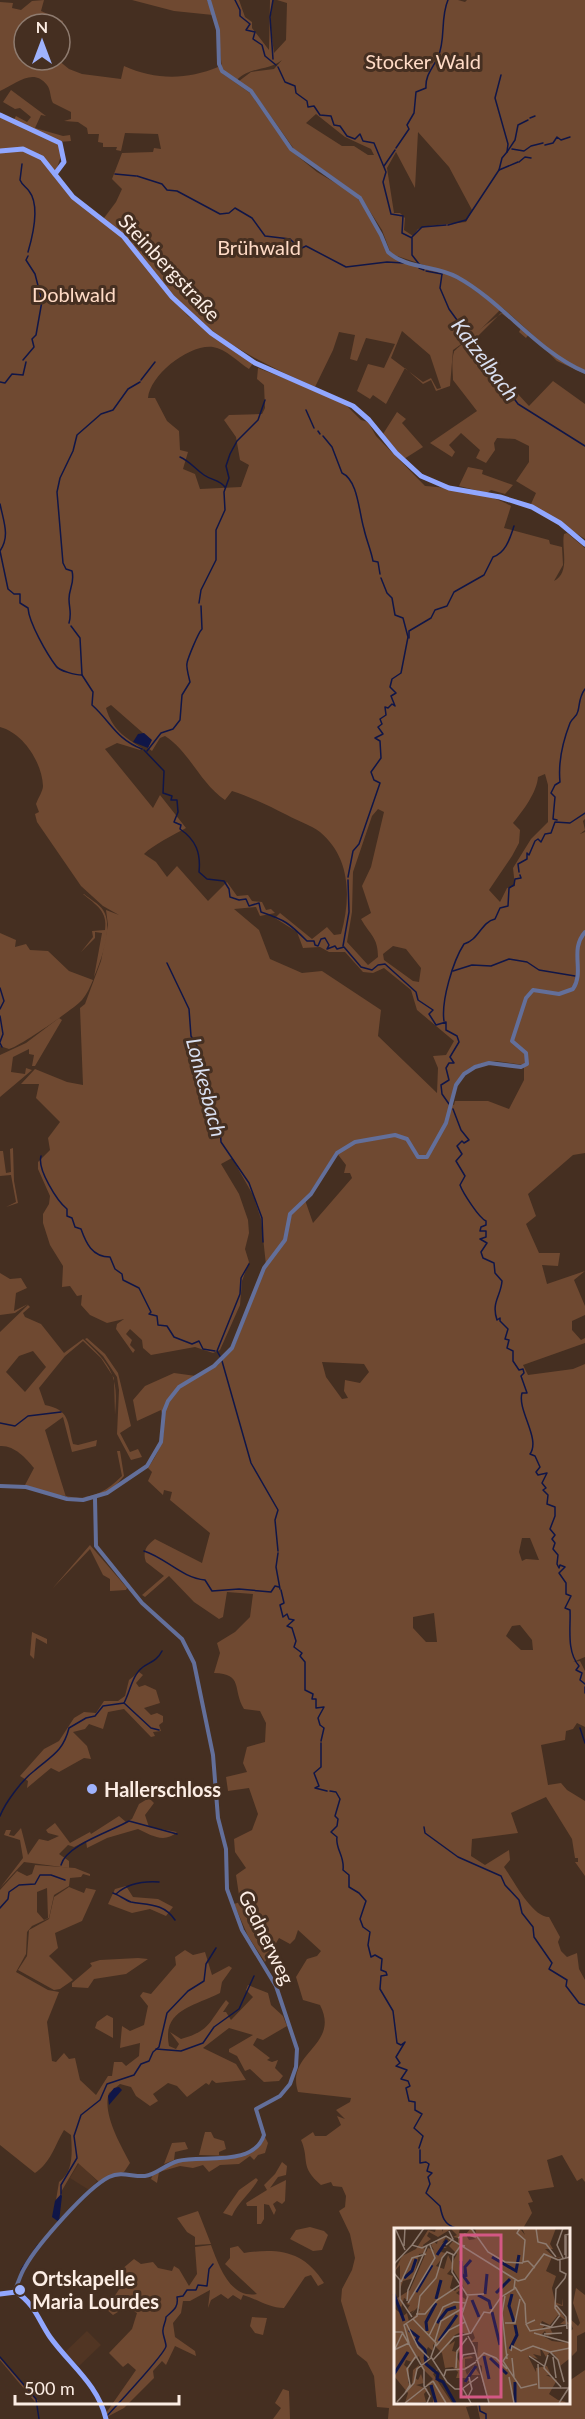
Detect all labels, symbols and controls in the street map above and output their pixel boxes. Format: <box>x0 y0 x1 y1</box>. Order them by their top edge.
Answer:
north arrow <box>12 12 72 72</box>
text: N <box>36 17 48 36</box>
park label: Stocker Wald <box>365 49 481 73</box>
street label: Steinbergstraße <box>114 208 226 326</box>
park label: Brühwald <box>217 235 301 259</box>
park label: Doblwald <box>32 282 116 306</box>
water label: Katzelbach <box>447 313 525 405</box>
water label: Lonkesbach <box>182 1035 232 1139</box>
place label: Hallerschloss <box>104 1777 221 1801</box>
marker: Hallerschloss <box>85 1782 99 1796</box>
street label: Gednerweg <box>234 1886 300 1988</box>
inset map <box>394 2228 570 2404</box>
place label: Ortskapelle Maria Lourdes <box>32 2266 159 2313</box>
marker: Ortskapelle Maria Lourdes <box>13 2283 27 2297</box>
scale bar <box>15 2368 178 2406</box>
text: 500 m <box>24 2377 75 2399</box>

